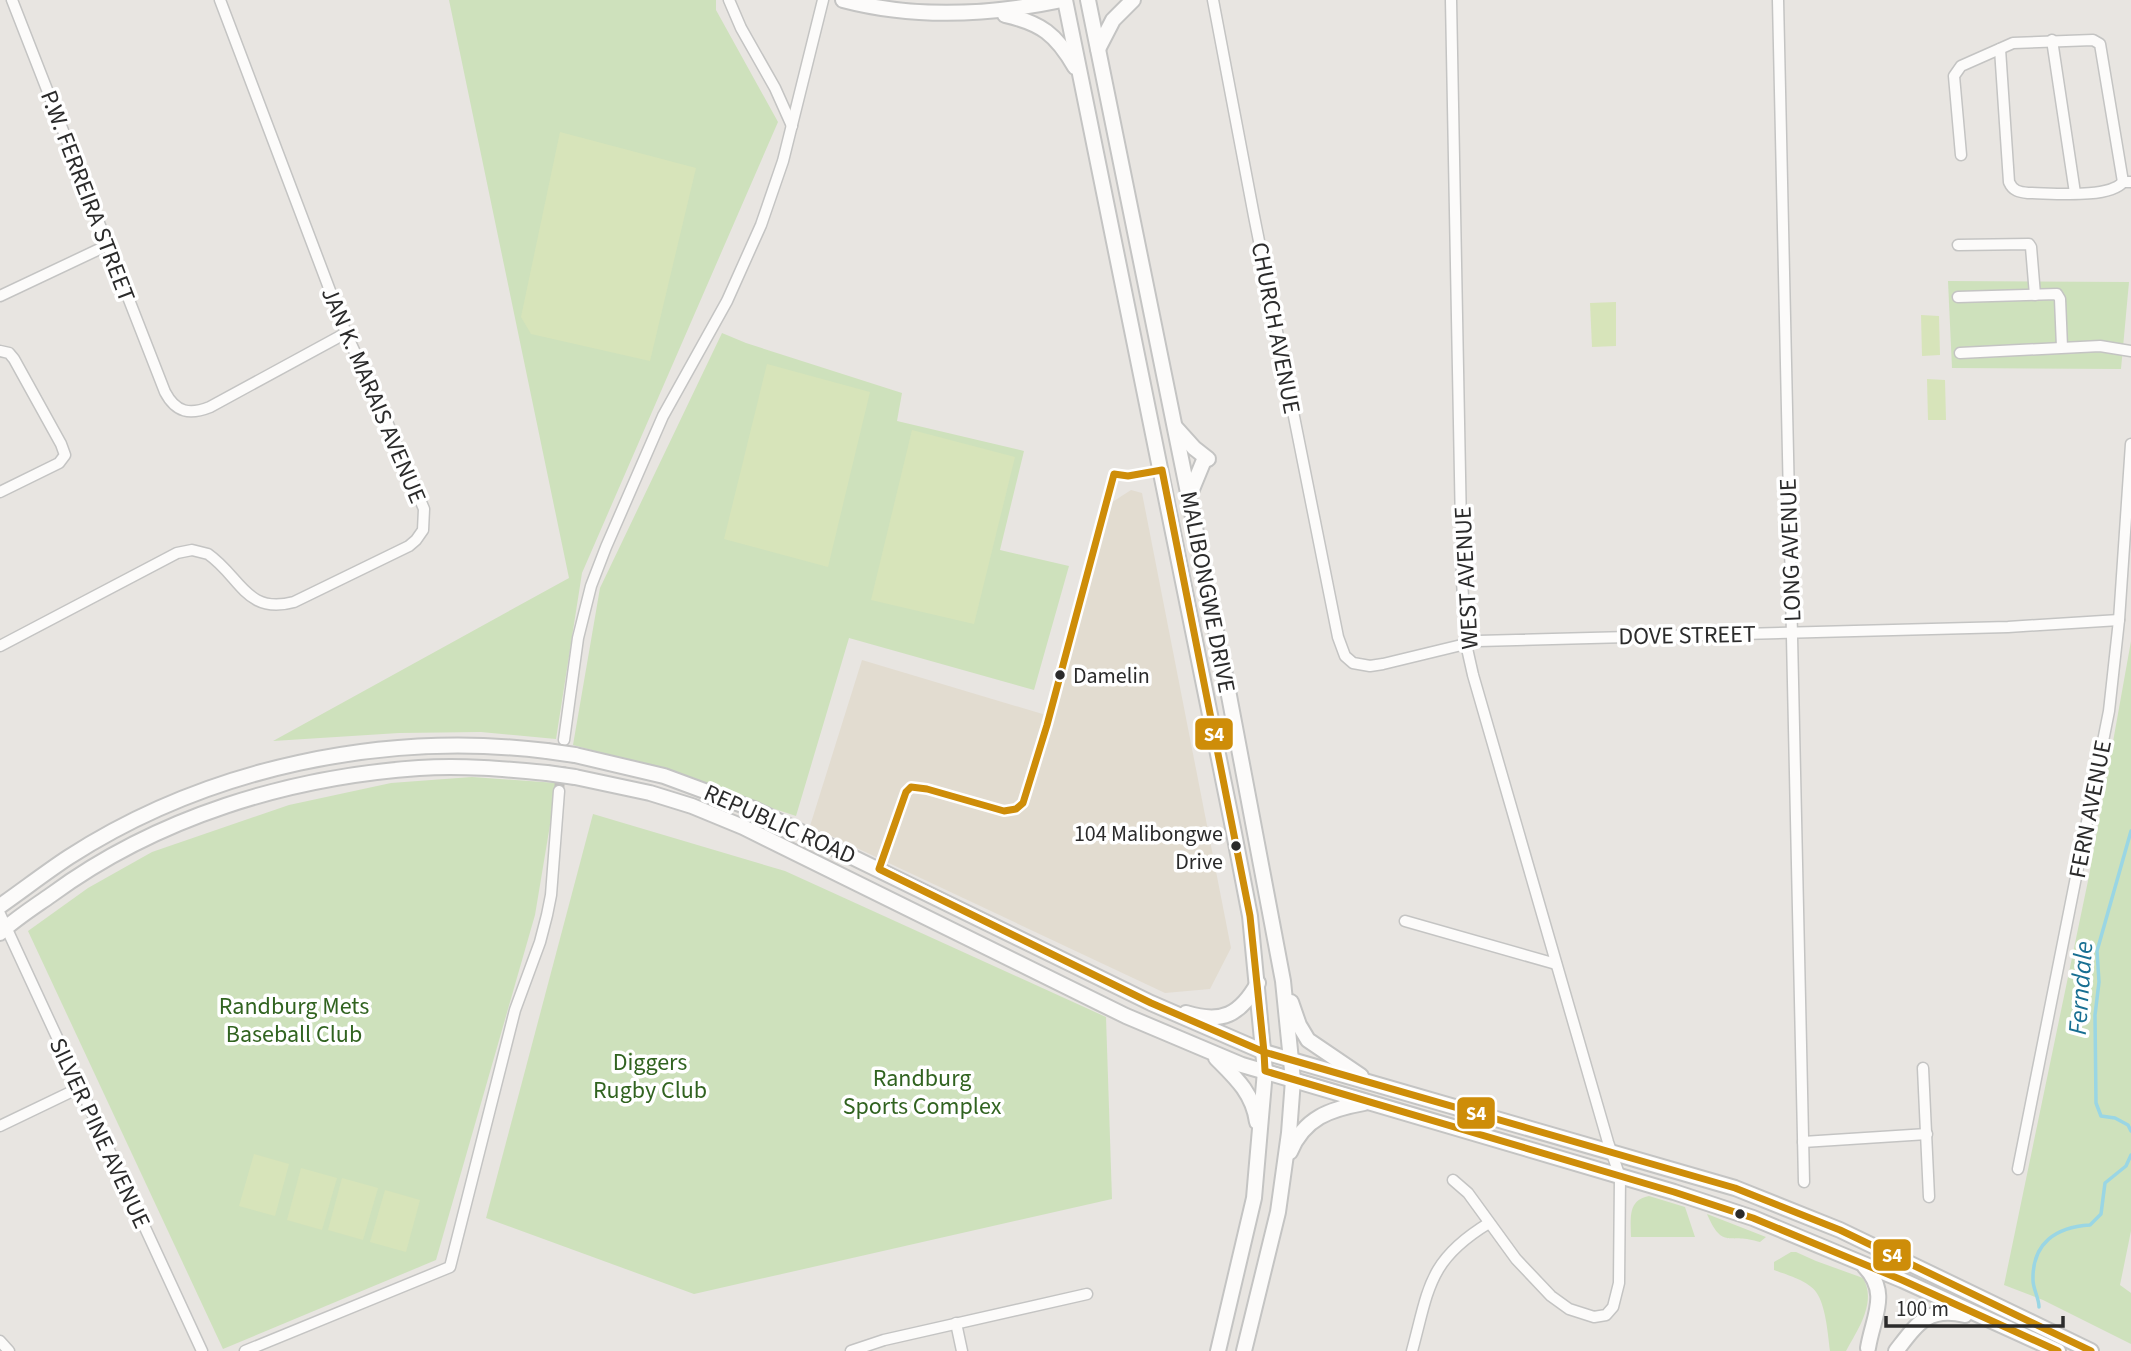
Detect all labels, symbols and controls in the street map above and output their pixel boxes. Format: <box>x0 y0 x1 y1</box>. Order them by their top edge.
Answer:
street label: P.W. FERREIRA STREET <box>31 85 144 307</box>
street label: CHURCH AVENUE <box>1242 239 1309 417</box>
street label: JAN K. MARAIS AVENUE <box>312 282 435 509</box>
street label: LONG AVENUE <box>1771 478 1810 622</box>
street label: MALIBONGWE DRIVE <box>1171 488 1244 696</box>
street label: WEST AVENUE <box>1445 506 1488 650</box>
street label: DOVE STREET <box>1618 617 1756 654</box>
place label: Damelin <box>1073 660 1150 692</box>
marker: Damelin <box>1053 668 1067 682</box>
line badge: S4 <box>1194 717 1234 751</box>
text: S4 <box>1204 722 1224 749</box>
street label: FERN AVENUE <box>2060 737 2121 881</box>
street label: REPUBLIC ROAD <box>698 775 861 874</box>
place label: 104 Malibongwe Drive <box>1074 818 1223 878</box>
marker: 104 Malibongwe Drive <box>1229 839 1243 853</box>
water label: Ferndale <box>2059 940 2102 1036</box>
park label: Randburg Mets Baseball Club <box>219 989 369 1052</box>
street label: SILVER PINE AVENUE <box>40 1032 159 1234</box>
park label: Diggers Rugby Club <box>593 1045 707 1108</box>
park label: Randburg Sports Complex <box>843 1061 1002 1124</box>
line badge: S4 <box>1456 1096 1496 1130</box>
text: S4 <box>1466 1101 1486 1128</box>
unlabelled marker <box>1733 1207 1747 1221</box>
line badge: S4 <box>1872 1238 1912 1272</box>
text: S4 <box>1882 1243 1902 1270</box>
scale bar <box>1886 1284 2063 1328</box>
text: 100 m <box>1896 1294 1949 1324</box>

